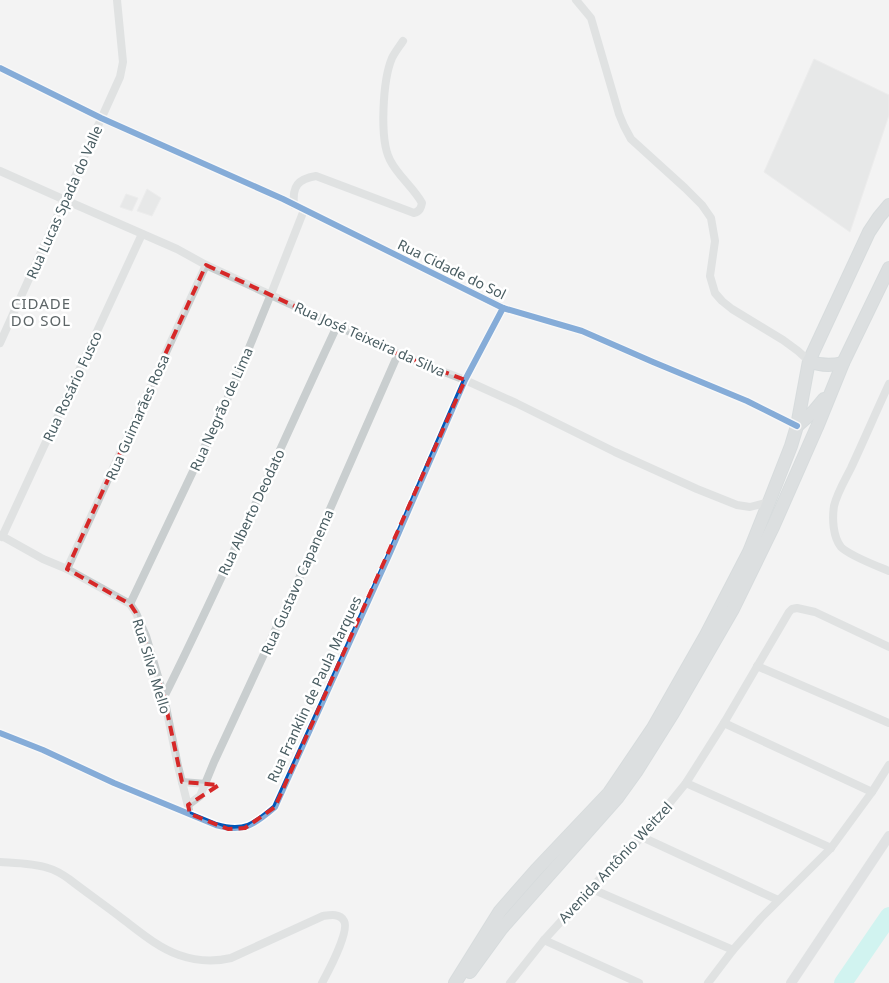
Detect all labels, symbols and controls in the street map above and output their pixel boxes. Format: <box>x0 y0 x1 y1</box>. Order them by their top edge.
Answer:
street label: Rua Lucas Spada do Valle <box>22 122 106 282</box>
street label: Rua Cidade do Sol <box>395 235 509 303</box>
district label: CIDADE DO SOL <box>11 293 71 330</box>
street label: Rua José Teixeira da Silva <box>292 297 448 381</box>
street label: Rua Rosário Fusco <box>38 328 106 444</box>
street label: Rua Negrão de Lima <box>185 344 257 474</box>
street label: Rua Guimarães Rosa <box>101 351 173 483</box>
street label: Rua Alberto Deodato <box>213 446 289 578</box>
street label: Rua Gustavo Capanema <box>256 506 338 658</box>
street label: Rua Franklin de Paula Marques <box>262 593 366 785</box>
street label: Rua Silva Mello <box>128 616 176 716</box>
street label: Avenida Antônio Weitzel <box>554 797 676 927</box>

